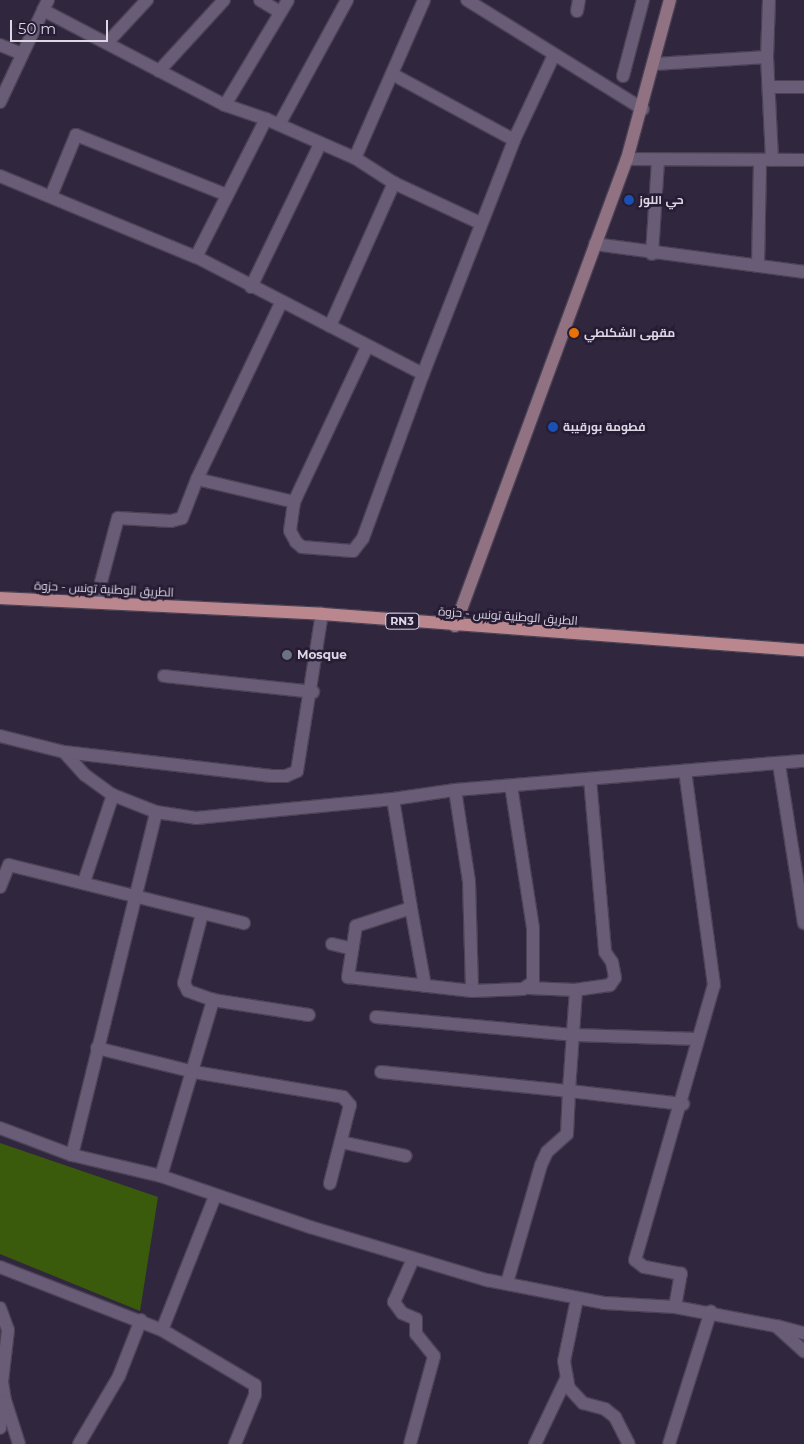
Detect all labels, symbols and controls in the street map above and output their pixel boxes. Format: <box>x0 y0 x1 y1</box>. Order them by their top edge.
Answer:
scale bar <box>12 10 110 42</box>
text: 50 m <box>18 19 56 38</box>
place label: حي اللوز <box>639 193 684 207</box>
marker: حي اللوز <box>623 194 635 206</box>
place label: مقهى الشكلطي <box>584 326 675 340</box>
marker: مقهى الشكلطي <box>568 327 580 339</box>
place label: فطومة بورقيبة <box>563 420 646 434</box>
marker: فطومة بورقيبة <box>547 421 559 433</box>
street label: الطريق الوطنية تونس - حزوة <box>34 578 174 600</box>
street label: الطريق الوطنية تونس - حزوة <box>438 604 578 628</box>
road number: RN3 <box>384 612 420 630</box>
place label: Mosque <box>297 648 347 662</box>
marker: Mosque <box>281 649 293 661</box>

